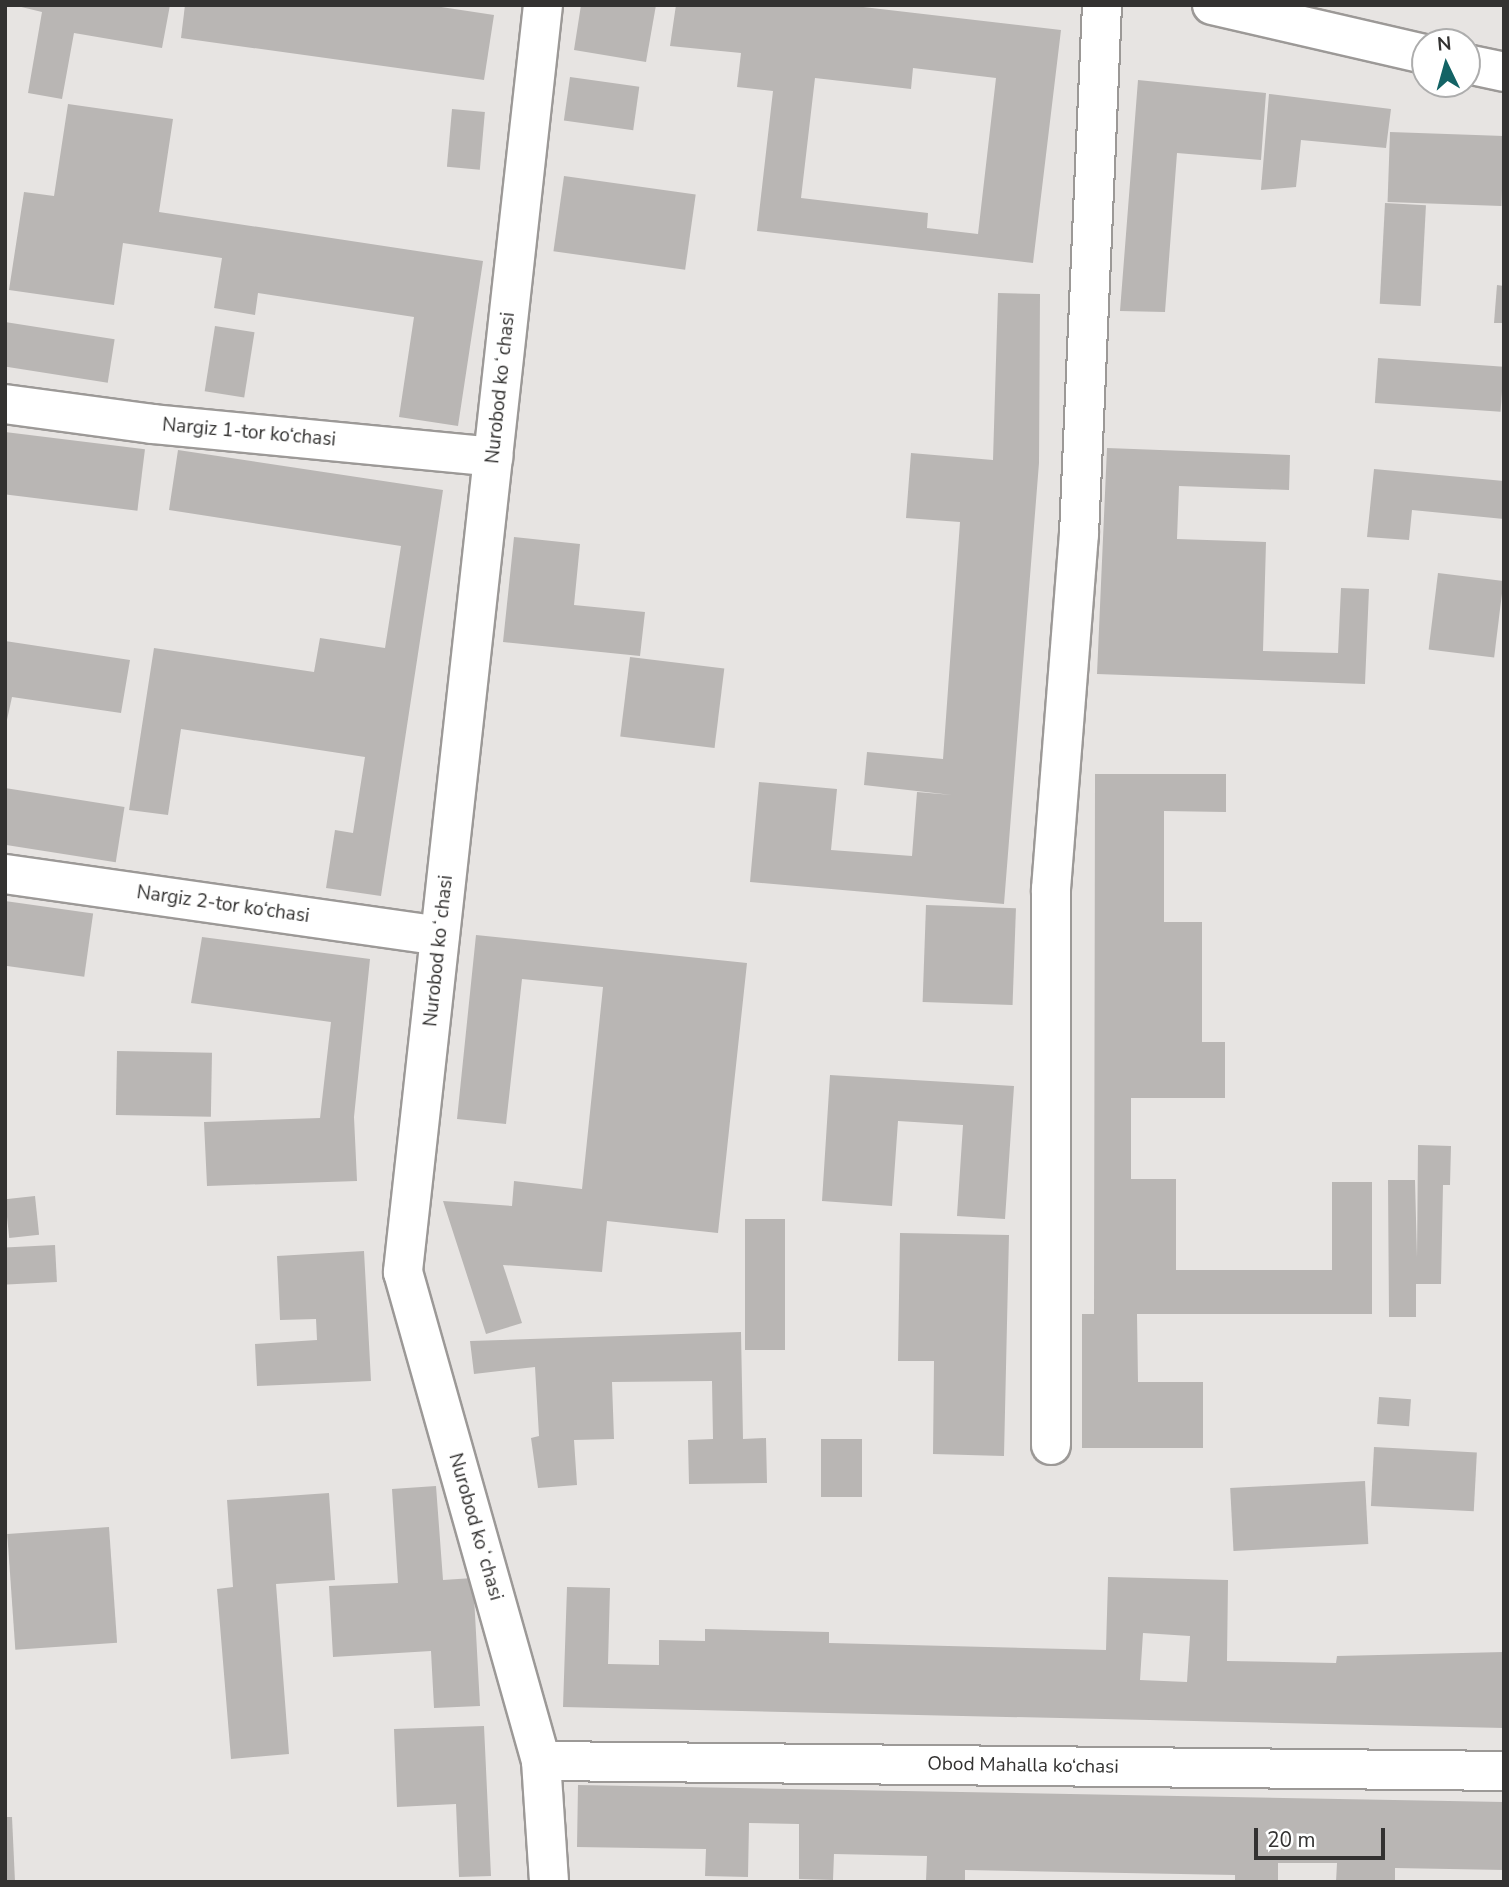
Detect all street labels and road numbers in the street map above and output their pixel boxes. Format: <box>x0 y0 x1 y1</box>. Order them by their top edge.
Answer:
street label: Nurobod koʻchasi <box>482 311 520 465</box>
street label: Nargiz 1-tor ko‘chasi <box>161 414 337 452</box>
street label: Nurobod koʻchasi <box>420 874 458 1028</box>
street label: Nargiz 2-tor ko‘chasi <box>135 882 311 928</box>
street label: Nurobod koʻchasi <box>443 1451 507 1603</box>
street label: Obod Mahalla ko‘chasi <box>927 1753 1119 1779</box>

